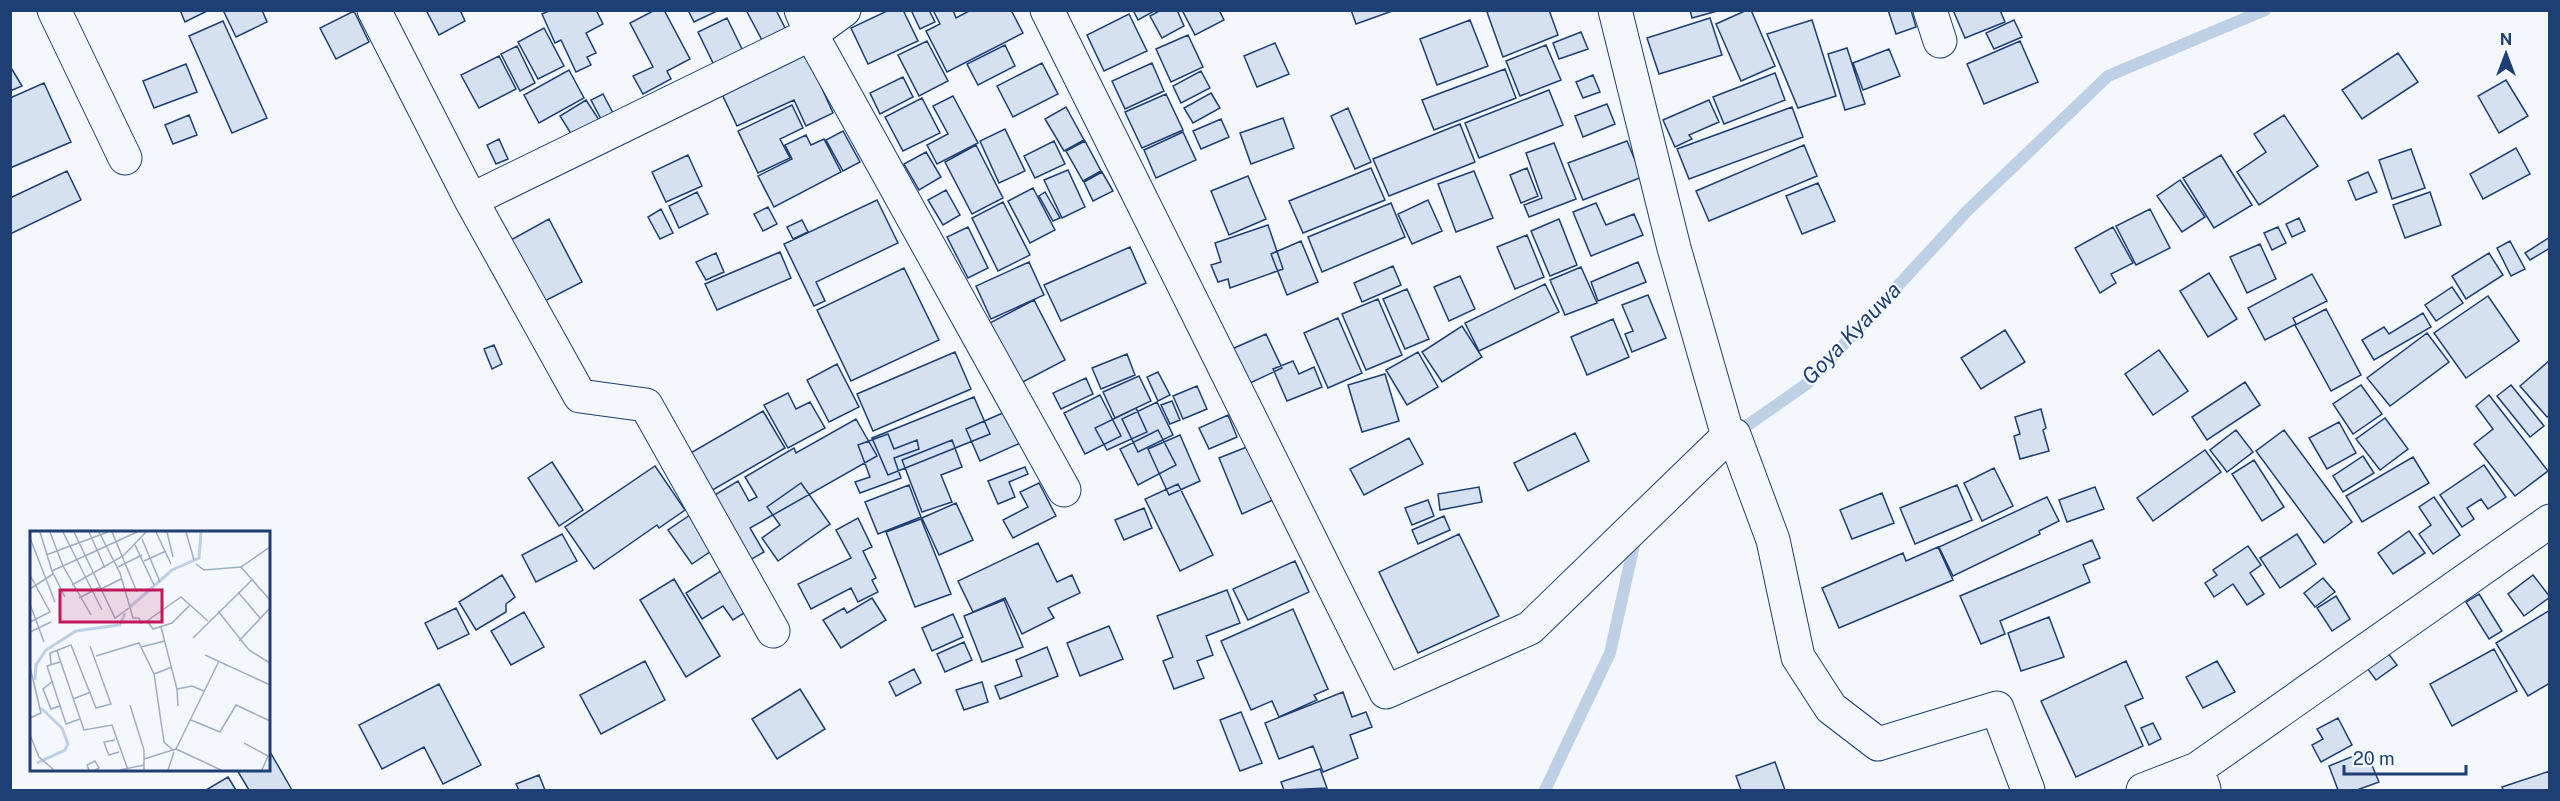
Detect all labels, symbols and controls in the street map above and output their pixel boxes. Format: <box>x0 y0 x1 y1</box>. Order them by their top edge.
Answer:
north arrow <box>2476 24 2536 84</box>
text: N <box>2500 30 2512 49</box>
water label: Goya Kyauwa <box>1796 277 1906 389</box>
inset map <box>30 531 270 771</box>
scale bar <box>2344 738 2466 776</box>
text: 20 m <box>2353 748 2395 769</box>

